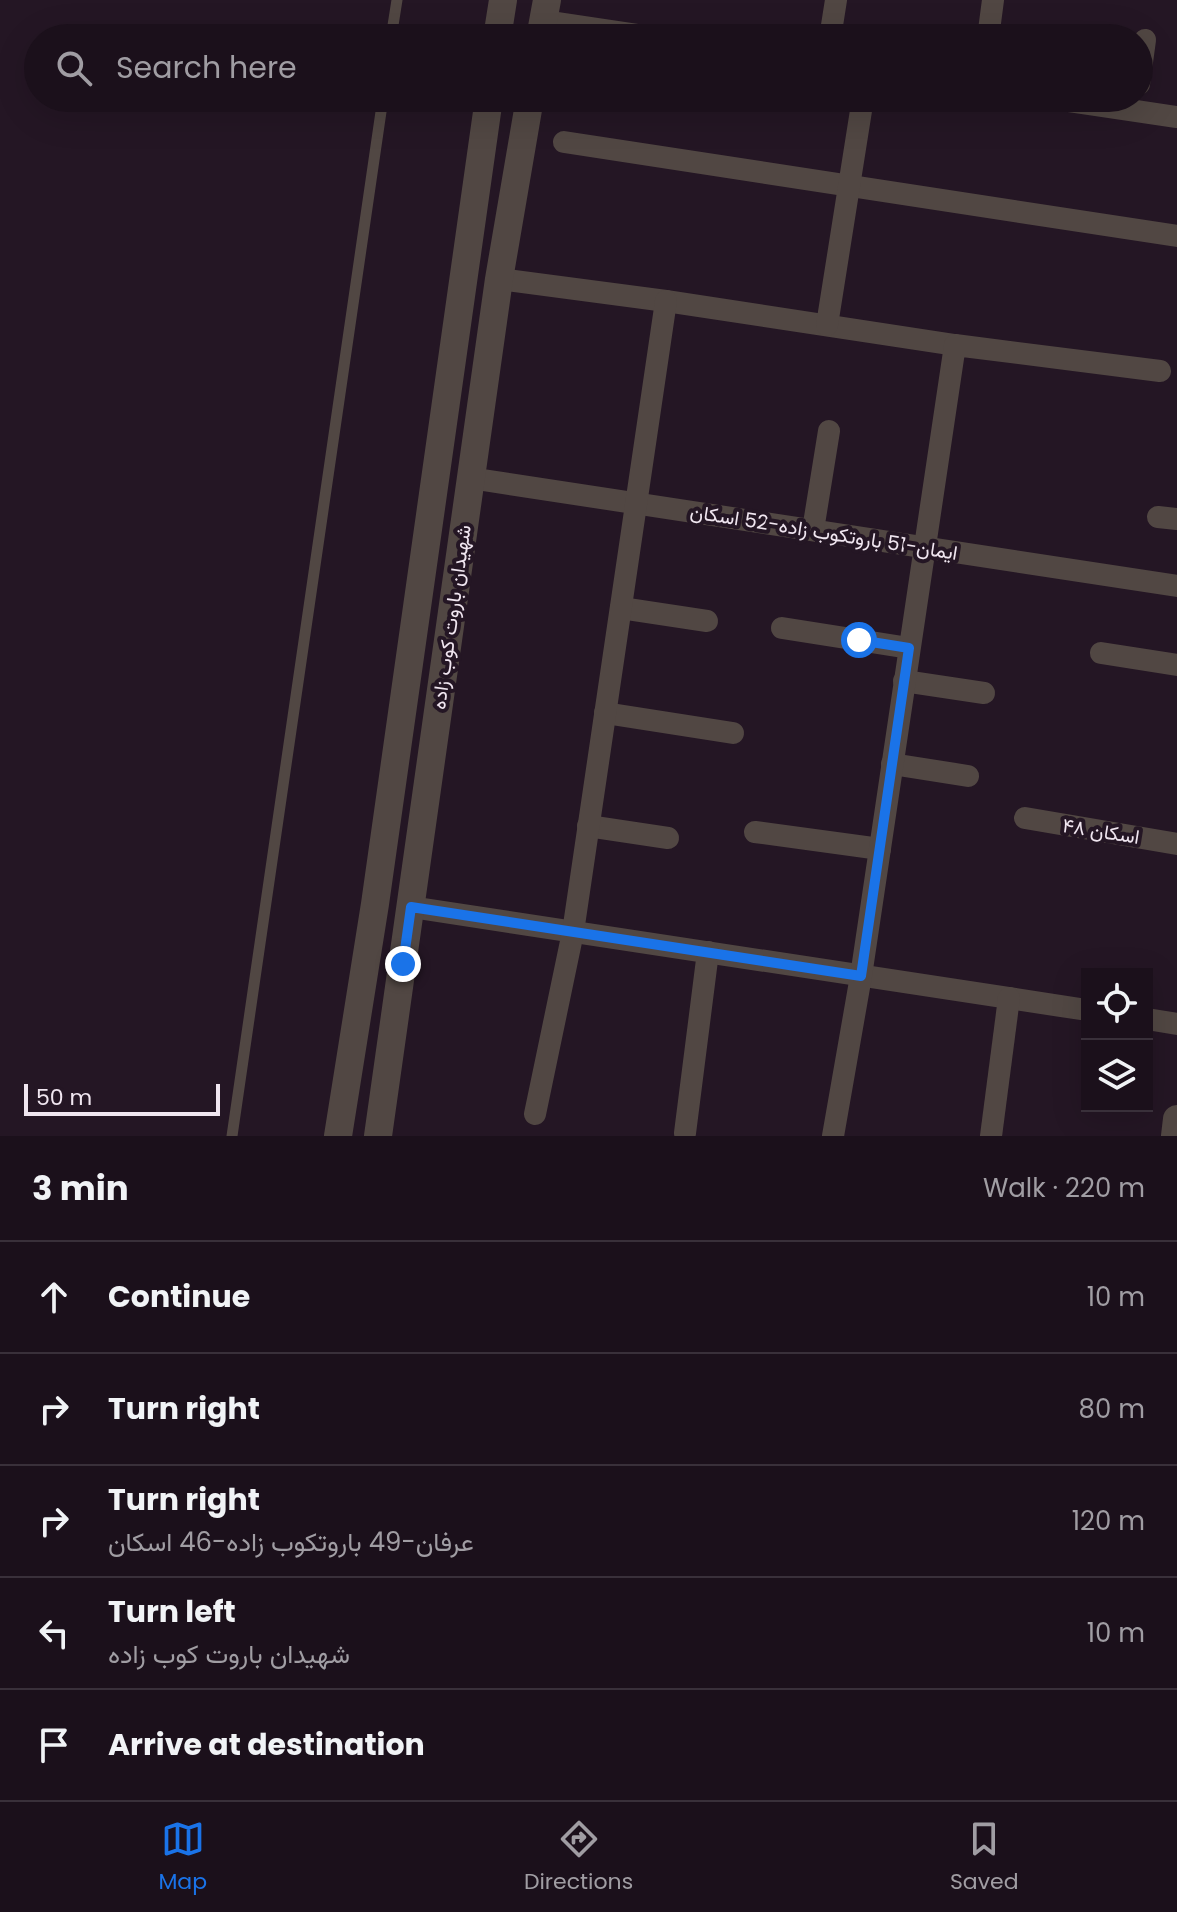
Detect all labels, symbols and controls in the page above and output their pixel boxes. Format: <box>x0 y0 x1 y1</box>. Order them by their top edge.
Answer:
search box <box>24 24 1153 112</box>
icon: search <box>52 46 96 90</box>
text: Search here <box>116 46 297 89</box>
street label: ایمان-51 باروتکوب زاده-52 اسکان <box>688 497 960 567</box>
street label: شهیدان باروت کوب زاده <box>424 523 478 711</box>
route start <box>841 622 877 658</box>
street label: اسکان ۴۸ <box>1060 811 1142 851</box>
route end <box>385 946 421 982</box>
map controls <box>1081 968 1153 1112</box>
button: locate <box>1081 968 1153 1040</box>
button: layers <box>1081 1040 1153 1112</box>
scale bar <box>24 1080 220 1116</box>
text: 50 m <box>36 1082 92 1113</box>
text: 3 min <box>32 1164 129 1212</box>
text: Walk · 220 m <box>983 1170 1145 1206</box>
icon: ahead <box>32 1275 76 1319</box>
text: Continue <box>108 1275 250 1318</box>
text: 10 m <box>1087 1279 1145 1315</box>
icon: right <box>32 1387 76 1431</box>
text: Turn right <box>108 1387 260 1430</box>
text: 80 m <box>1079 1391 1145 1427</box>
text: Turn right <box>108 1478 260 1521</box>
icon: right <box>32 1499 76 1543</box>
text: 120 m <box>1072 1503 1145 1539</box>
text: عرفان-49 باروتکوب زاده-46 اسکان <box>108 1524 474 1560</box>
text: Turn left <box>108 1590 236 1633</box>
icon: left <box>32 1611 76 1655</box>
text: 10 m <box>1087 1615 1145 1651</box>
text: شهیدان باروت کوب زاده <box>108 1636 350 1672</box>
icon: arrive <box>32 1723 76 1767</box>
text: Arrive at destination <box>108 1723 425 1766</box>
tab: Map <box>158 1817 207 1898</box>
tab: Directions <box>524 1817 633 1898</box>
tab: Saved <box>950 1817 1019 1898</box>

